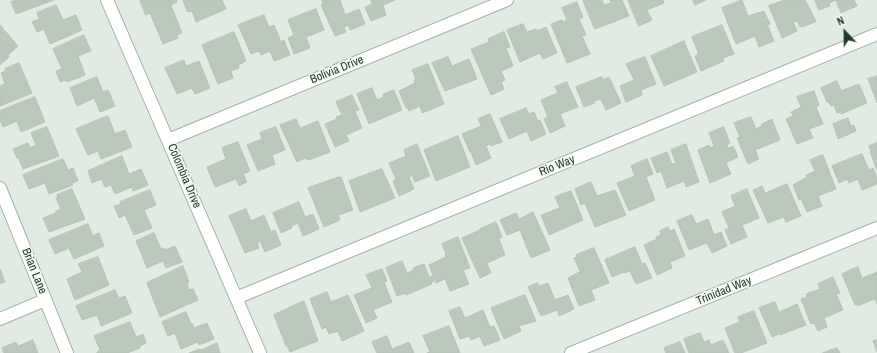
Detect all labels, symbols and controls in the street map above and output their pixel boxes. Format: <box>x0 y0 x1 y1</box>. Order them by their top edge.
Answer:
north arrow <box>825 12 865 52</box>
text: N <box>835 13 846 29</box>
street label: Bolivia Drive <box>308 53 366 87</box>
street label: Colombia Drive <box>164 142 204 210</box>
street label: Rio Way <box>537 152 577 180</box>
street label: Brian Lane <box>18 246 50 296</box>
street label: Trinidad Way <box>694 273 754 309</box>

